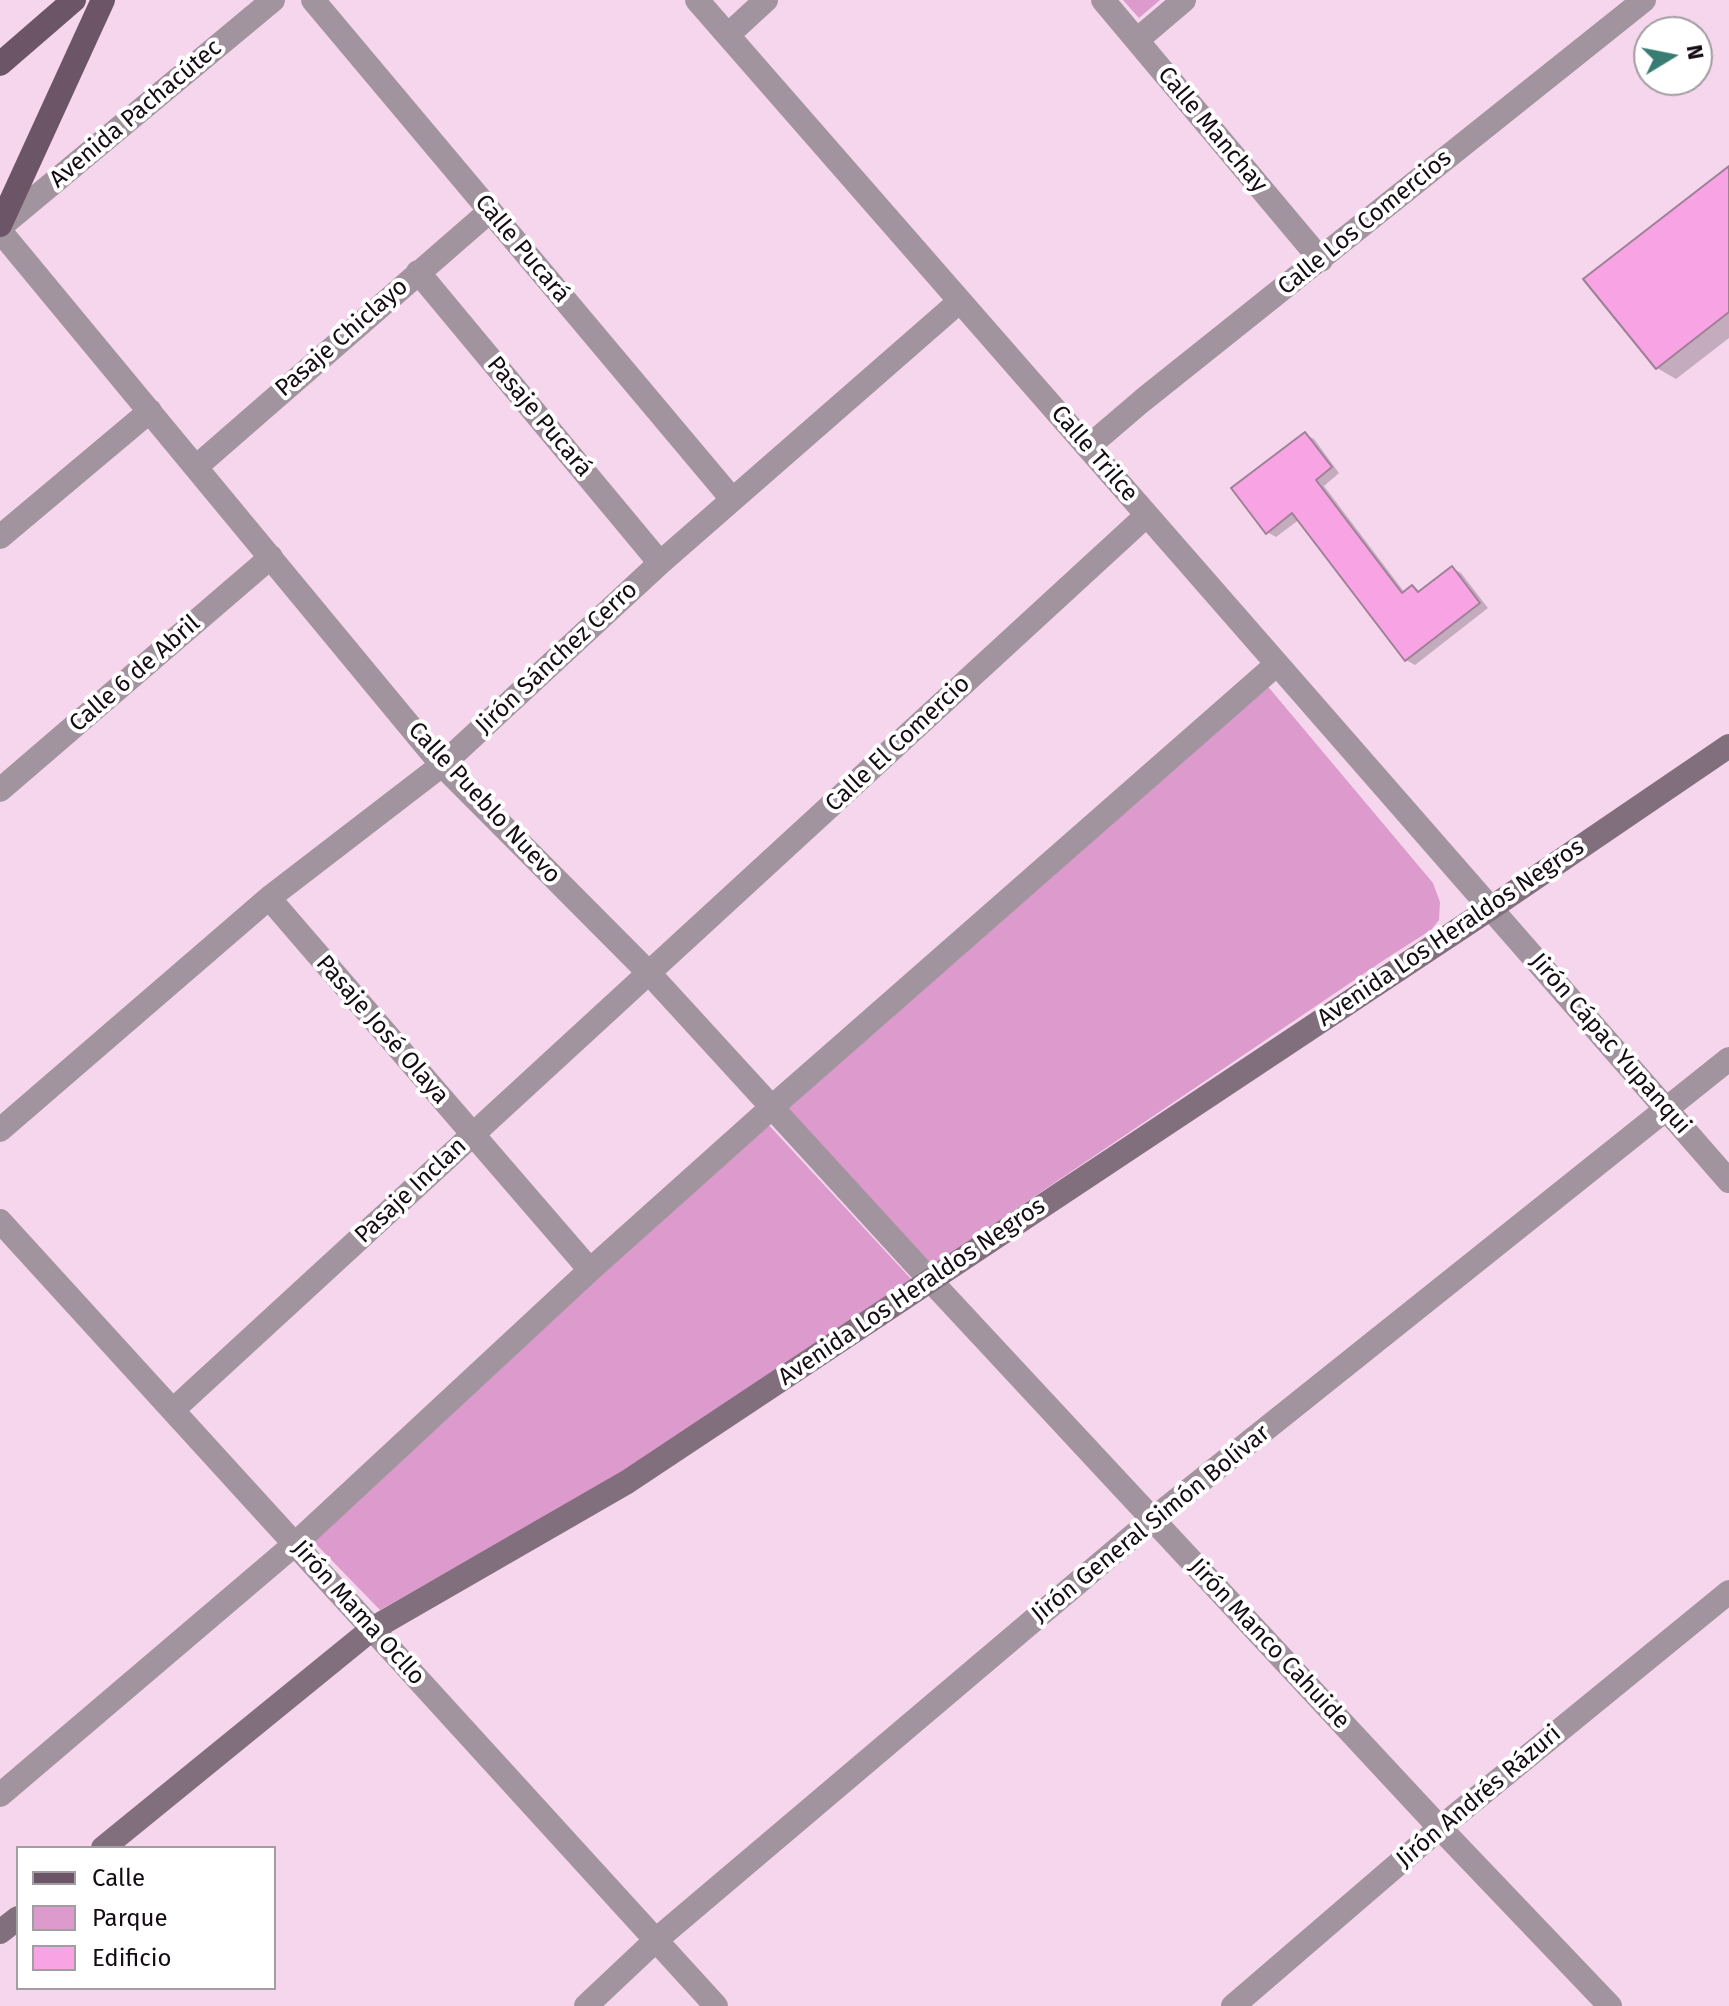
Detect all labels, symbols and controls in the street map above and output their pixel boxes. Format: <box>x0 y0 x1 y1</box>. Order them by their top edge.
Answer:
north arrow <box>1633 16 1713 96</box>
street label: Avenida Pachacútec <box>44 34 228 194</box>
text: N <box>1681 43 1710 62</box>
street label: Calle Manchay <box>1151 61 1273 199</box>
street label: Calle Los Comercios <box>1272 144 1458 302</box>
street label: Calle Pucará <box>468 189 576 309</box>
street label: Pasaje Chiclayo <box>270 273 414 403</box>
street label: Pasaje Pucará <box>480 351 598 483</box>
street label: Calle Trilce <box>1044 400 1144 508</box>
street label: Jirón Sánchez Cerro <box>470 576 644 740</box>
street label: Calle 6 de Abril <box>64 610 206 738</box>
street label: Calle El Comercio <box>820 670 976 818</box>
street label: Calle Pueblo Nuevo <box>402 716 566 890</box>
street label: Avenida Los Heraldos Negros <box>1312 833 1590 1033</box>
street label: Jirón Cápac Yupanqui <box>1524 948 1696 1140</box>
street label: Pasaje José Olaya <box>309 950 455 1110</box>
street label: Pasaje Inclan <box>349 1132 473 1250</box>
street label: Avenida Los Heraldos Negros <box>773 1192 1051 1392</box>
street label: Jirón General Simón Bolívar <box>1026 1419 1276 1629</box>
street label: Jirón Mama Ocllo <box>285 1535 431 1691</box>
street label: Jirón Manco Cahuide <box>1183 1553 1355 1735</box>
street label: Jirón Andrés Rázuri <box>1391 1720 1567 1874</box>
legend <box>16 1846 276 1990</box>
text: Calle <box>92 1864 145 1892</box>
text: Parque <box>92 1904 168 1932</box>
text: Edificio <box>92 1944 172 1972</box>

